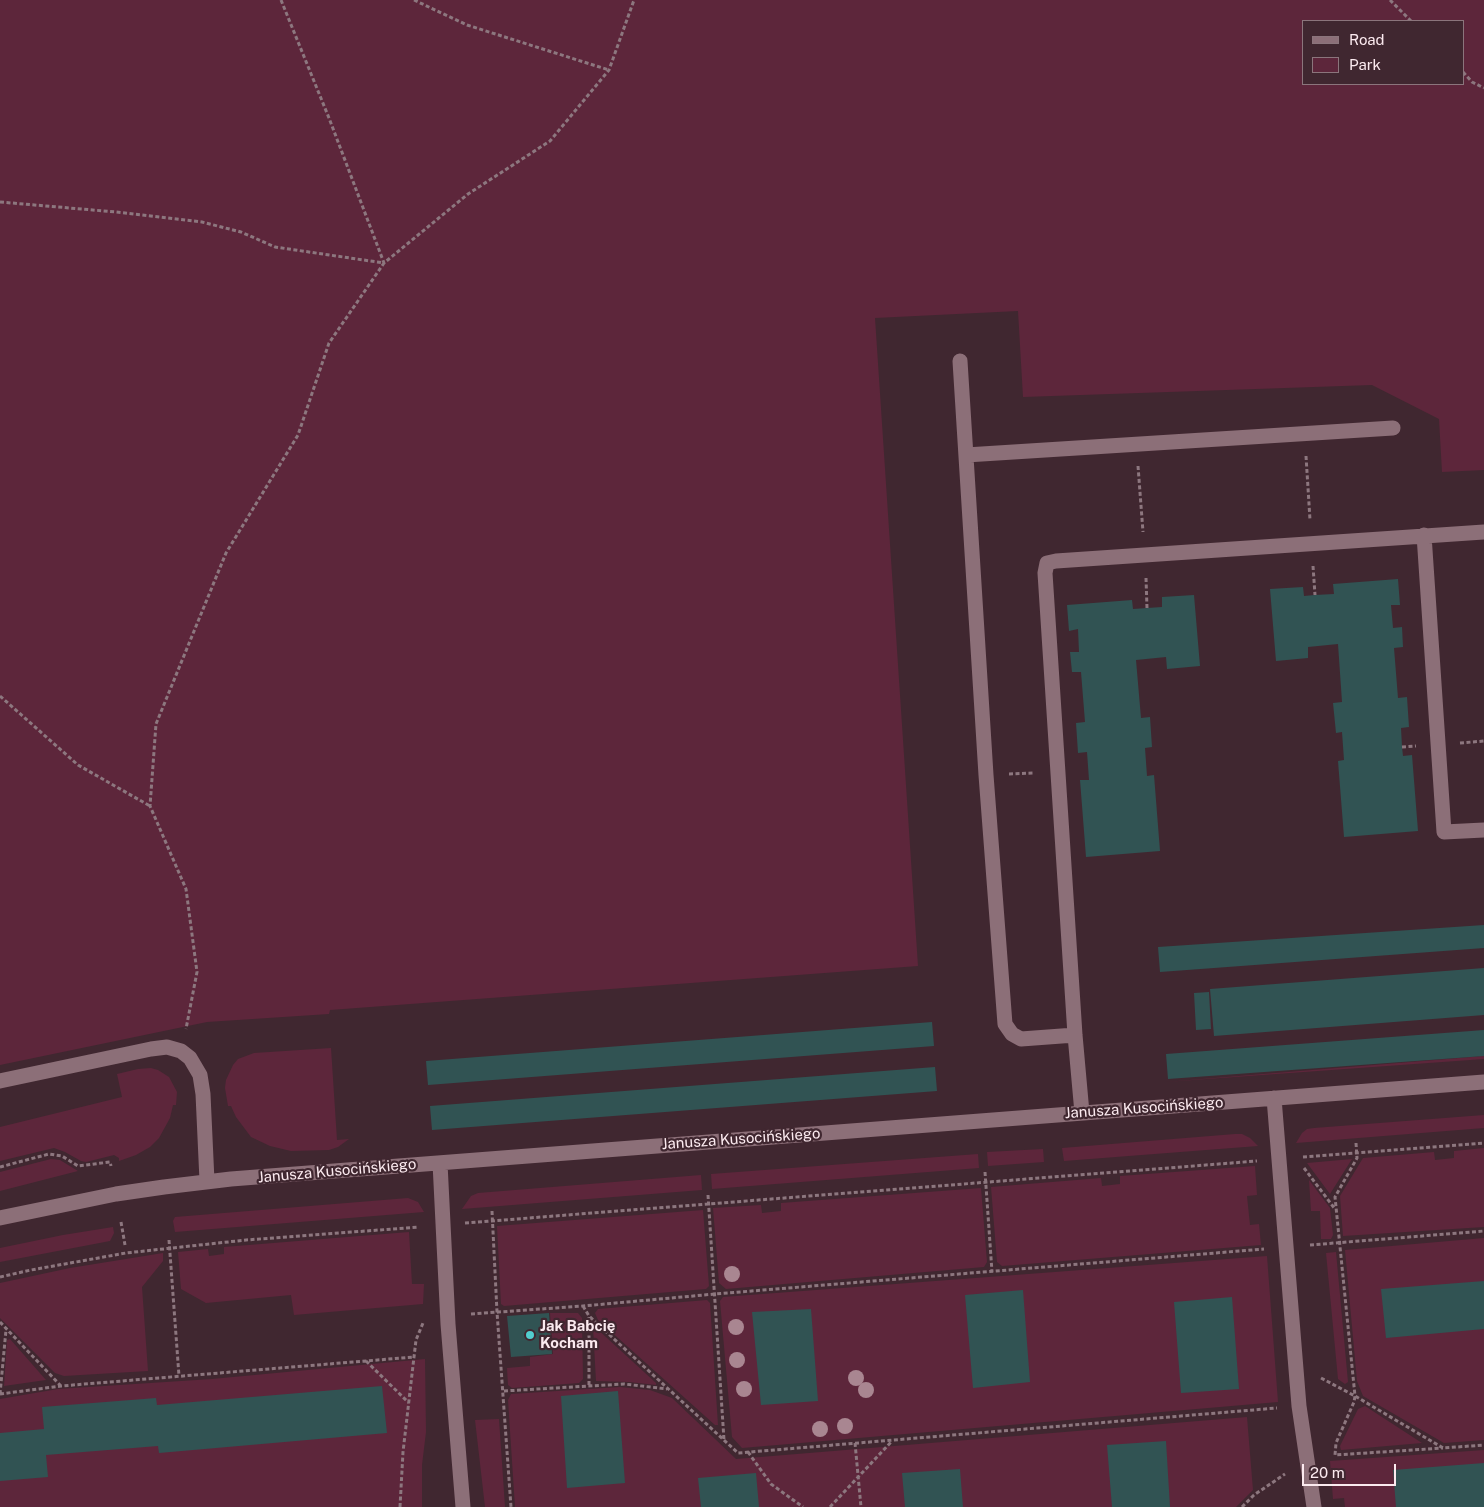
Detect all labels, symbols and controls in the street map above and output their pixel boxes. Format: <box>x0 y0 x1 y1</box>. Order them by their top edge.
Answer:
legend <box>1302 20 1464 85</box>
text: Road <box>1349 31 1385 48</box>
text: Park <box>1349 56 1381 73</box>
street label: Janusza Kusocińskiego <box>1064 1093 1224 1123</box>
street label: Janusza Kusocińskiego <box>661 1124 821 1154</box>
street label: Janusza Kusocińskiego <box>257 1155 417 1187</box>
place label: Jak Babcię Kocham <box>540 1317 615 1352</box>
marker: Jak Babcię Kocham <box>524 1329 536 1341</box>
scale bar <box>1304 1454 1398 1486</box>
text: 20 m <box>1310 1464 1345 1481</box>

